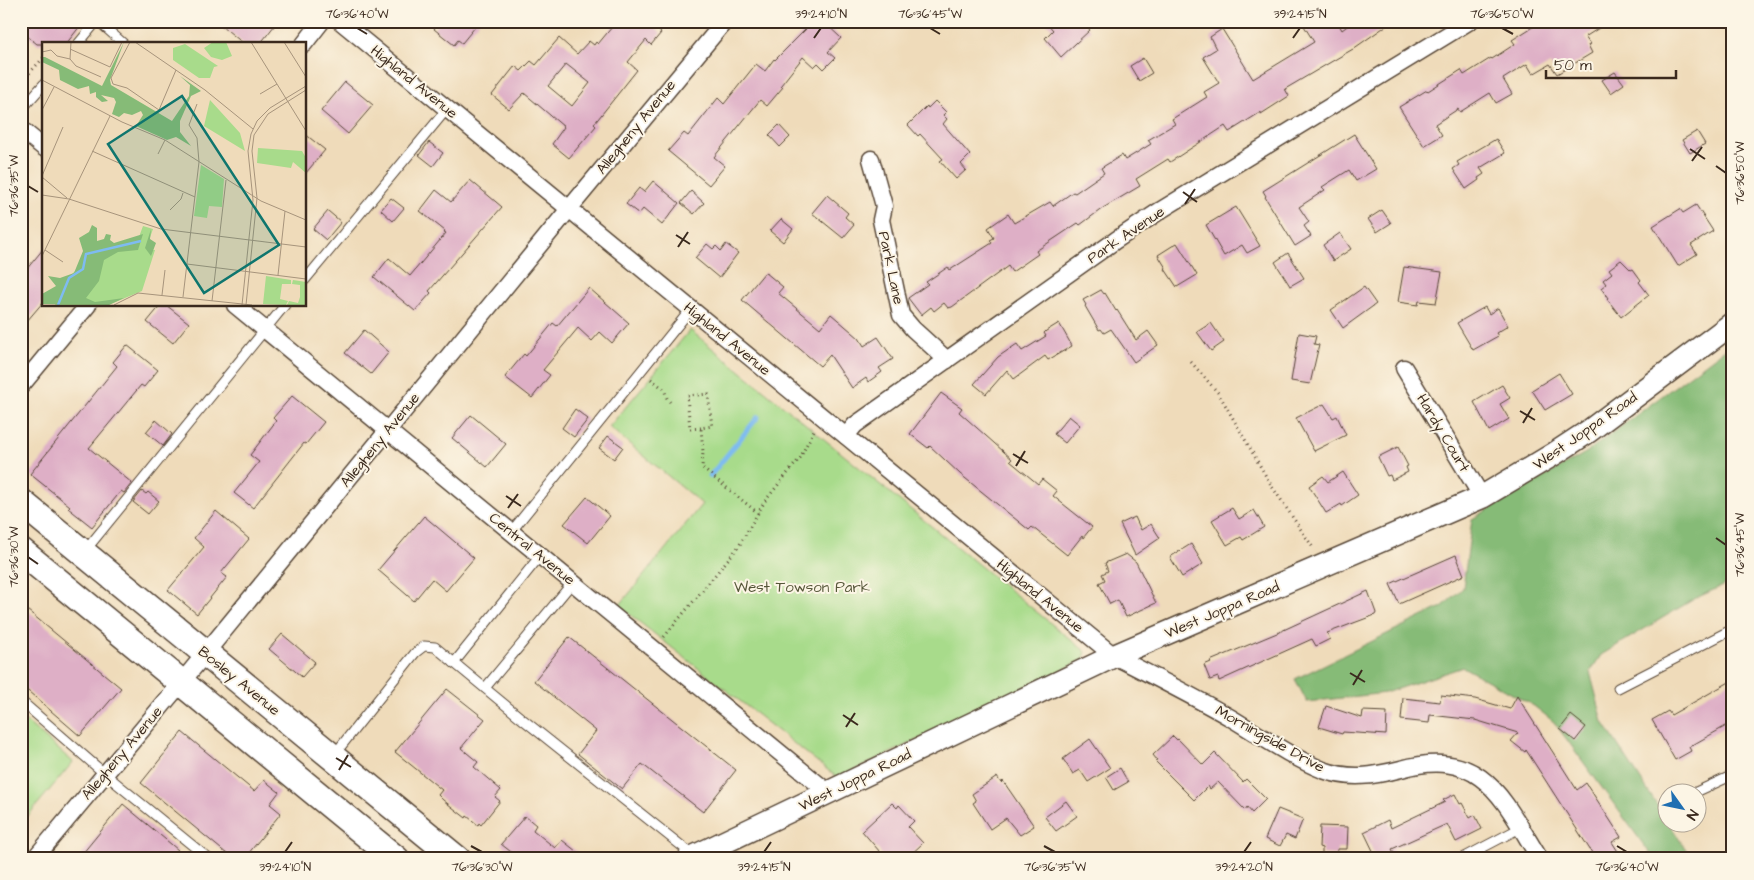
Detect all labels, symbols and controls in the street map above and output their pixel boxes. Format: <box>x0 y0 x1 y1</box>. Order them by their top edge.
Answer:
text: 76°36'40"W <box>326 6 389 23</box>
text: 39°24'10"N <box>795 6 847 23</box>
text: 76°36'45"W <box>898 6 963 23</box>
text: 39°24'15"N <box>1274 6 1327 23</box>
text: 76°36'50"W <box>1470 6 1534 23</box>
street label: Highland Avenue <box>365 40 462 124</box>
inset map <box>42 42 306 306</box>
scale bar <box>1546 48 1676 80</box>
text: 50 m <box>1554 55 1592 76</box>
street label: Allegheny Avenue <box>591 75 682 179</box>
text: 76°36'50"W <box>1732 141 1749 205</box>
text: 76°36'35"W <box>6 154 23 217</box>
street label: Park Avenue <box>1083 201 1169 269</box>
street label: Park Lane <box>873 229 909 307</box>
street label: Highland Avenue <box>678 297 775 381</box>
street label: West Joppa Road <box>1529 387 1642 475</box>
street label: Allegheny Avenue <box>335 388 426 492</box>
street label: Hardy Court <box>1410 390 1475 477</box>
street label: Central Avenue <box>484 508 580 590</box>
text: 76°36'45"W <box>1732 512 1749 577</box>
text: 76°36'30"W <box>6 526 23 587</box>
street label: Highland Avenue <box>991 554 1088 638</box>
street label: West Joppa Road <box>1161 576 1283 644</box>
park label: West Towson Park <box>734 577 870 598</box>
street label: Bosley Avenue <box>193 641 284 721</box>
street label: Morningside Drive <box>1211 700 1328 779</box>
street label: Allegheny Avenue <box>77 702 168 805</box>
street label: West Joppa Road <box>795 743 915 816</box>
north arrow <box>1656 782 1706 832</box>
text: N <box>1681 805 1703 824</box>
text: 39°24'10"N <box>259 859 311 876</box>
text: 76°36'30"W <box>452 859 513 876</box>
text: 39°24'15"N <box>738 859 791 876</box>
text: 76°36'35"W <box>1024 859 1087 876</box>
text: 39°24'20"N <box>1215 859 1273 876</box>
text: 76°36'40"W <box>1596 859 1659 876</box>

